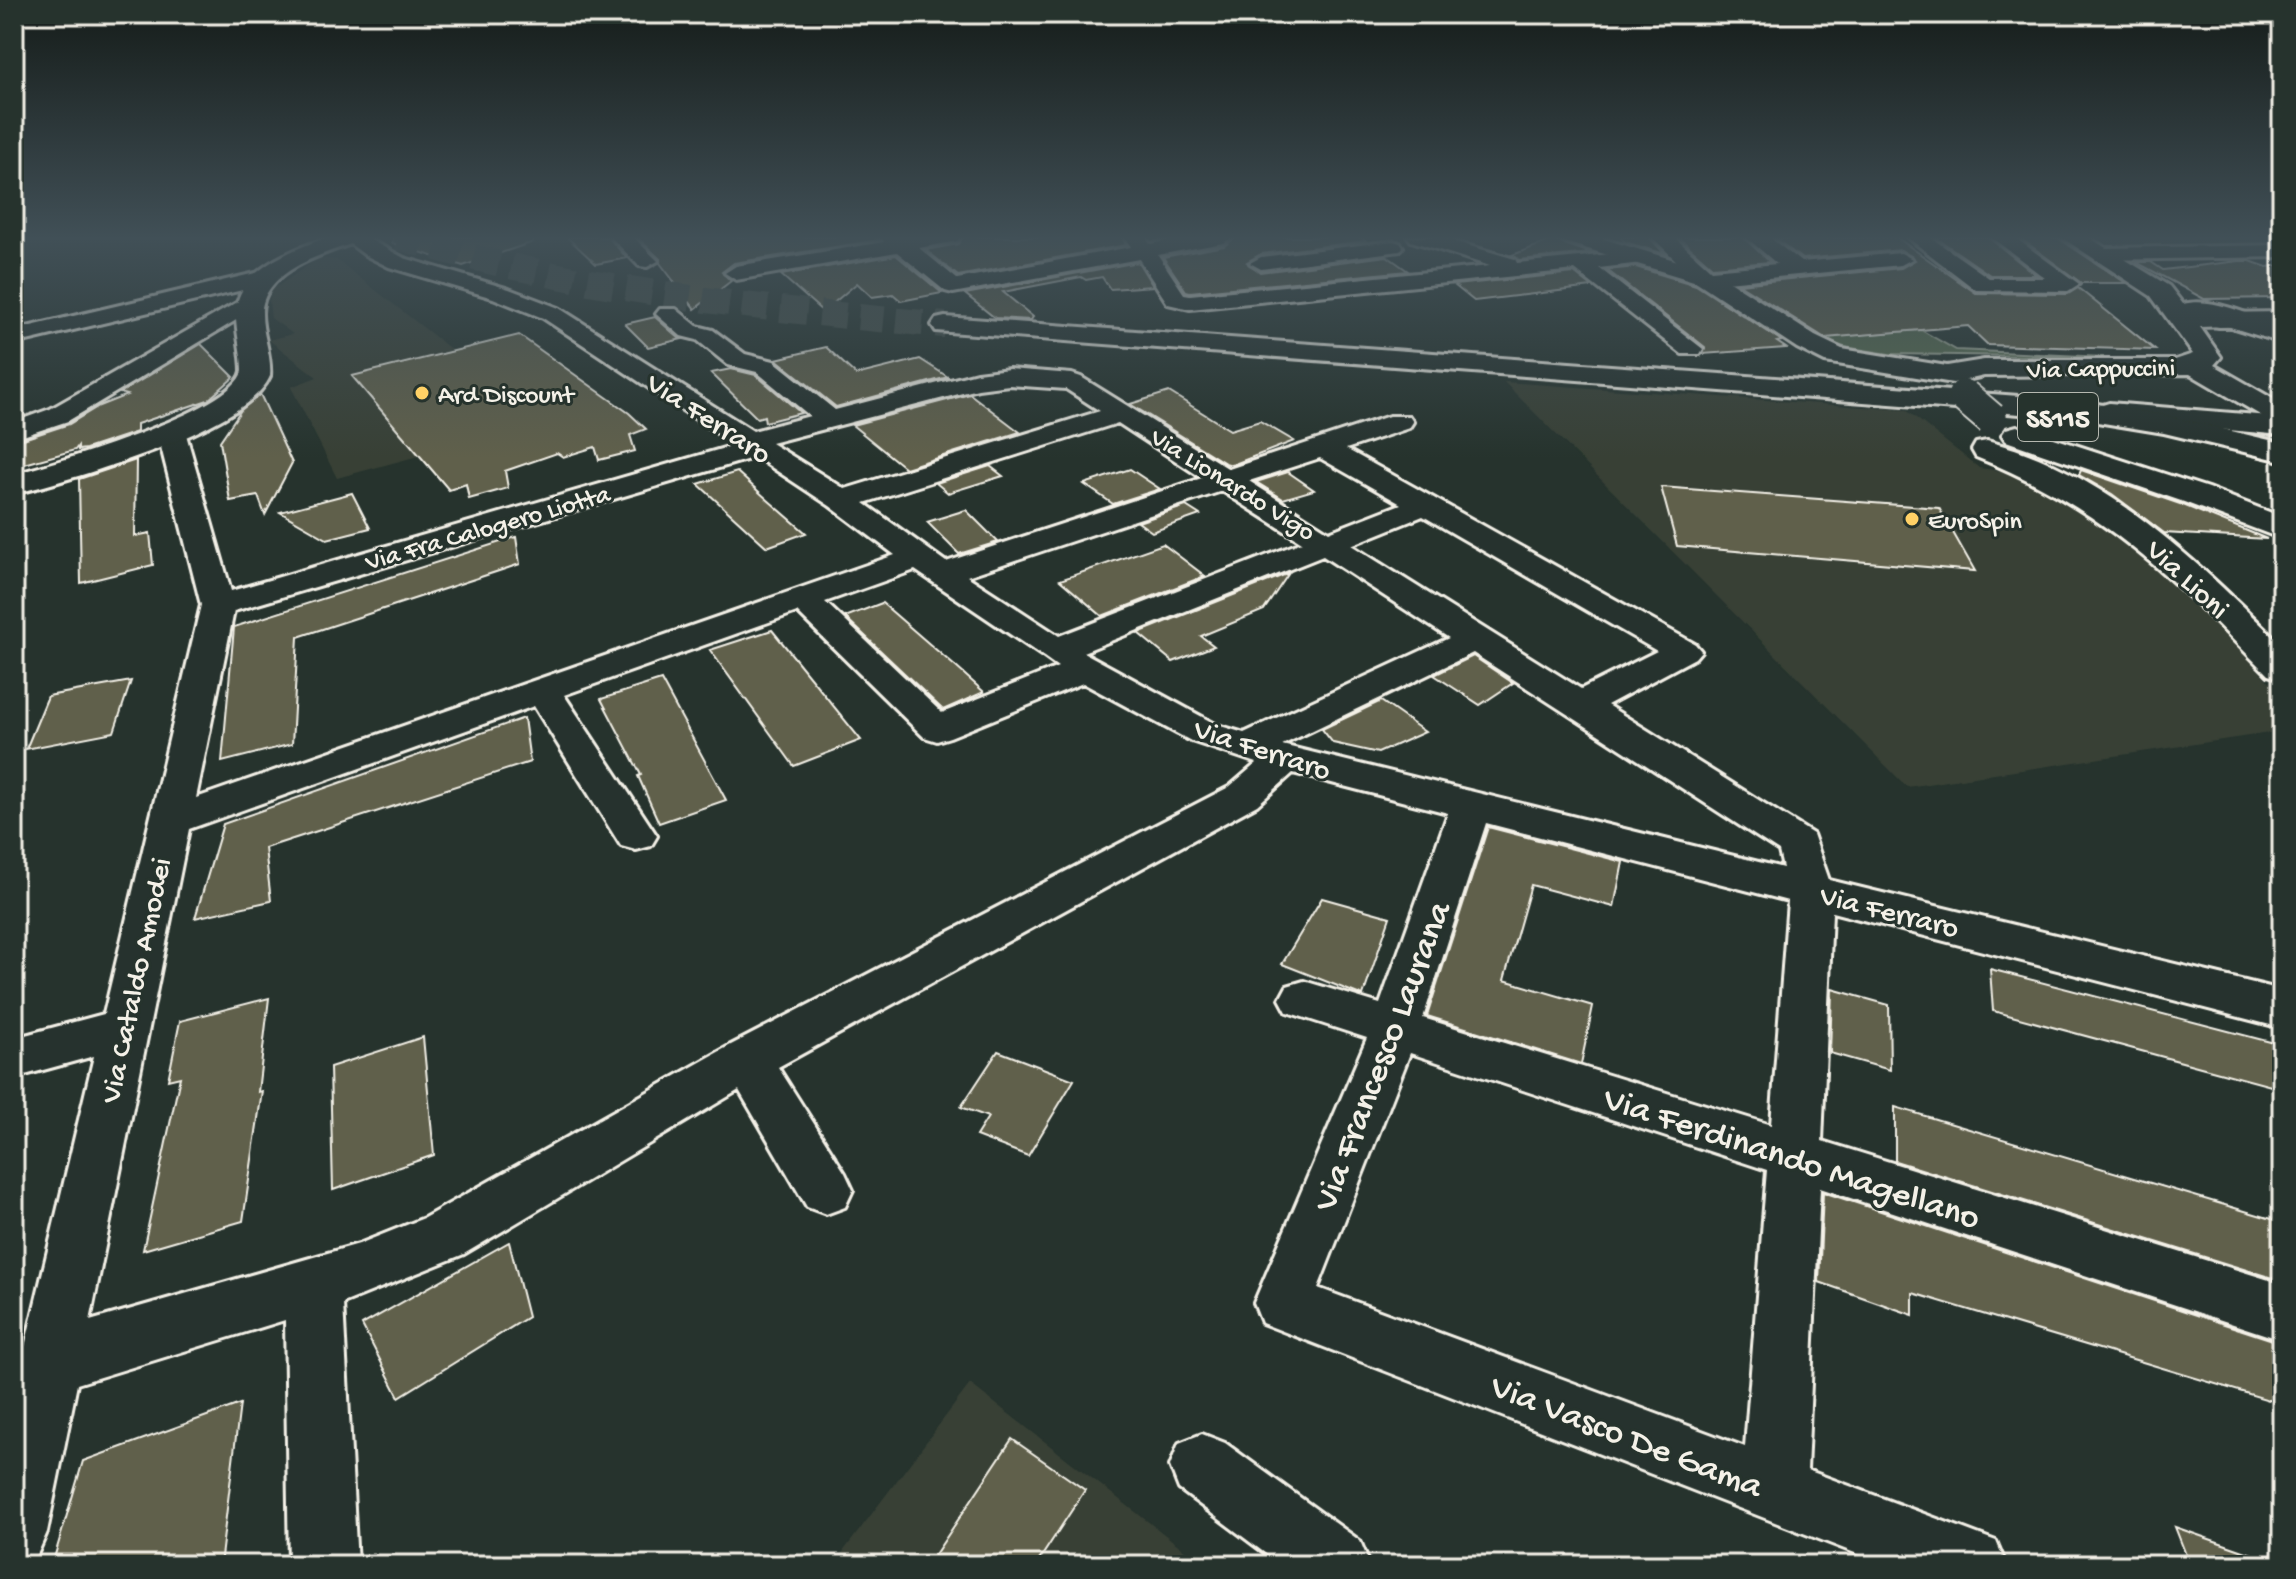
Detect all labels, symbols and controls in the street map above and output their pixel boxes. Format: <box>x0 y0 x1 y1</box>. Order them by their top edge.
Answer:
street label: Via Cappuccini <box>2026 355 2175 388</box>
street label: Via Ferraro <box>638 367 777 474</box>
place label: Ard Discount <box>438 382 576 413</box>
marker: Ard Discount <box>413 384 431 402</box>
road number: SS115 <box>2018 393 2098 441</box>
street label: Via Lionardo Vigo <box>1143 423 1320 550</box>
street label: Via Fra Calogero Liotta <box>361 480 616 580</box>
place label: EuroSpin <box>1928 508 2023 539</box>
marker: EuroSpin <box>1903 510 1921 528</box>
street label: Via Lioni <box>2136 533 2235 628</box>
street label: Via Ferraro <box>1188 713 1334 791</box>
street label: Via Cataldo Amodei <box>95 855 181 1108</box>
street label: Via Ferraro <box>1815 880 1962 949</box>
street label: Via Francesco Laurana <box>1306 896 1464 1219</box>
street label: Via Ferdinando Magellano <box>1596 1080 1985 1242</box>
street label: Via Vasco De Gama <box>1483 1367 1769 1511</box>

